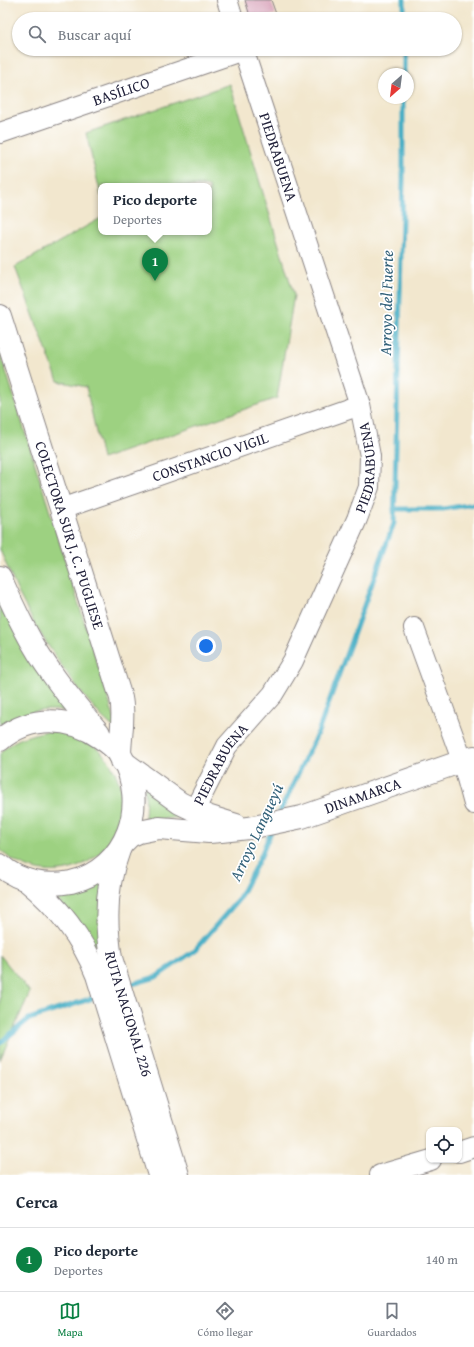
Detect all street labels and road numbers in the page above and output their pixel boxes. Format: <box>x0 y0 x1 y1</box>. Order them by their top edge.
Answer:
street label: BASÍLICO <box>90 72 152 111</box>
street label: PIEDRABUENA <box>254 110 303 204</box>
street label: PIEDRABUENA <box>349 421 380 516</box>
street label: CONSTANCIO VIGIL <box>149 427 271 486</box>
street label: COLECTORA SUR J. C. PUGLIESE <box>30 438 110 632</box>
street label: PIEDRABUENA <box>188 718 252 808</box>
street label: DINAMARCA <box>321 772 403 818</box>
street label: RUTA NACIONAL 226 <box>100 950 158 1079</box>

